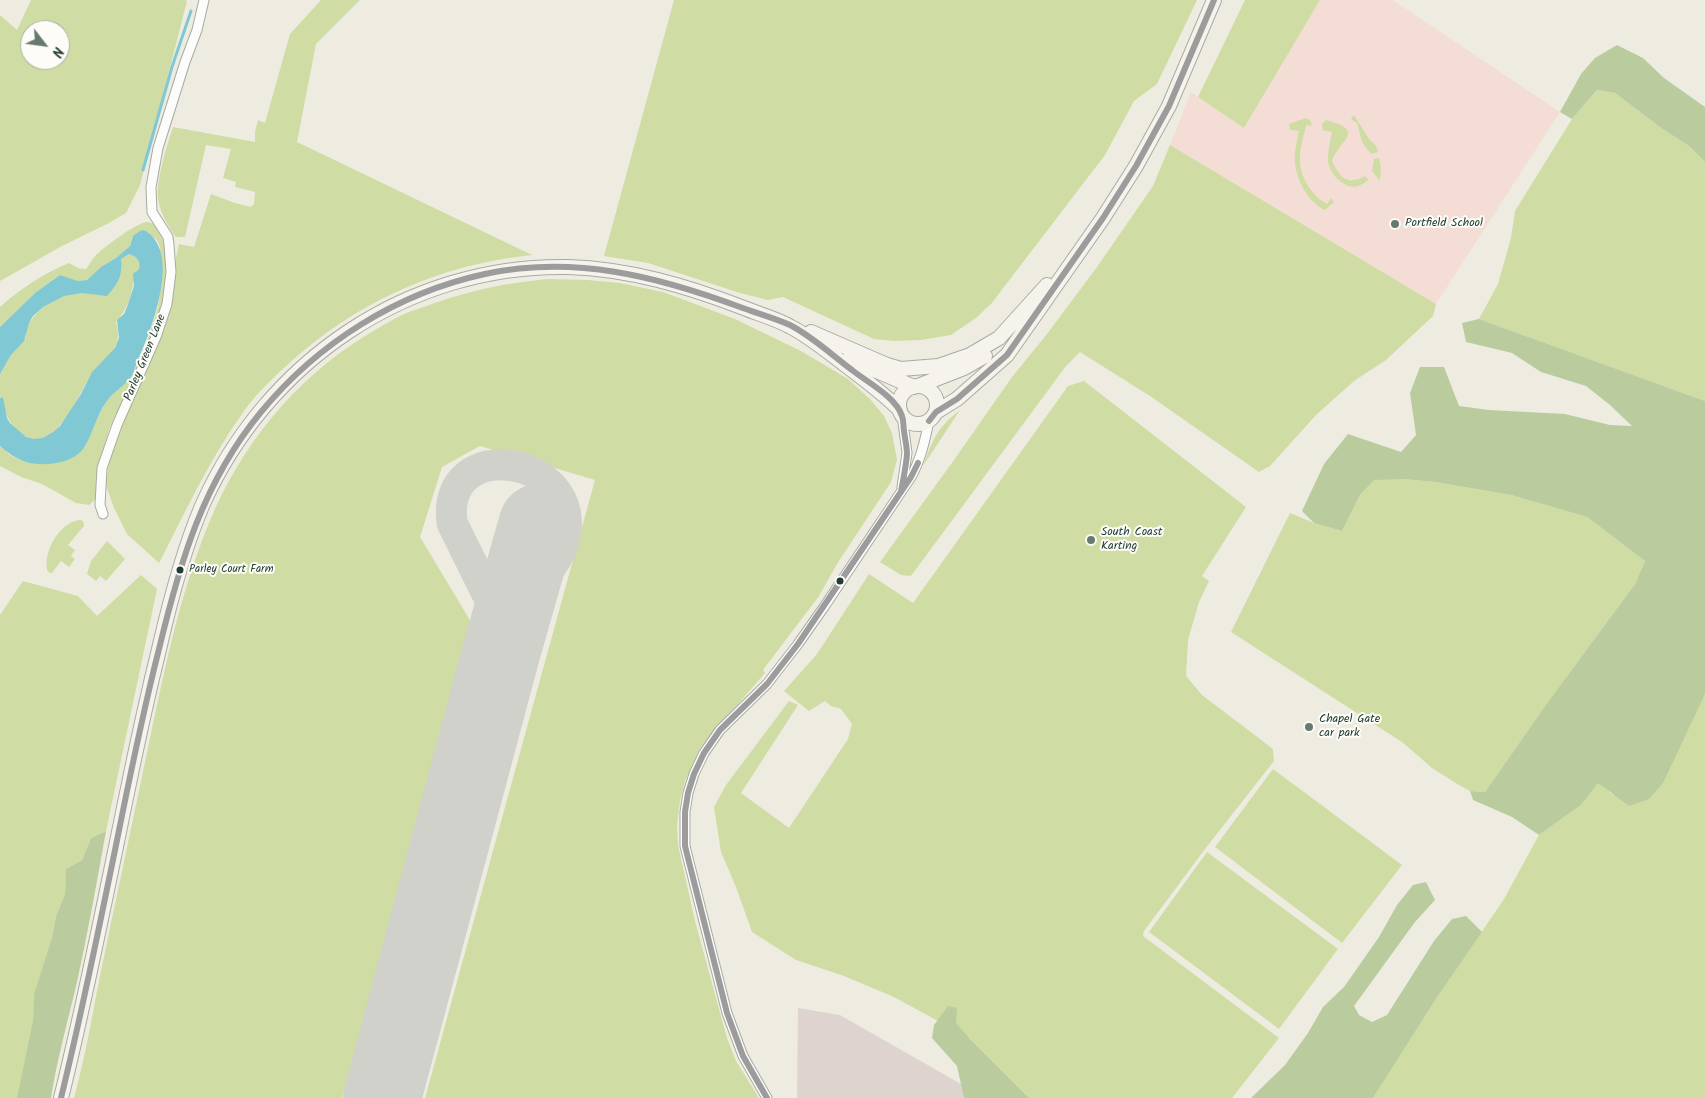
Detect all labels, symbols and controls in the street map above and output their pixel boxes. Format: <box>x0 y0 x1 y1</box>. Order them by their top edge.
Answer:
north arrow <box>20 20 70 70</box>
text: N <box>45 43 69 61</box>
place label: Portfield School <box>1405 217 1483 231</box>
marker: Portfield School <box>1389 218 1401 230</box>
street label: Parley Green Lane <box>122 313 170 403</box>
place label: South Coast Karting <box>1101 526 1162 554</box>
marker: South Coast Karting <box>1085 534 1097 546</box>
place label: Parley Court Farm <box>189 563 273 577</box>
marker: Parley Court Farm <box>175 565 185 575</box>
unlabelled marker <box>835 576 845 586</box>
place label: Chapel Gate car park <box>1319 713 1380 741</box>
marker: Chapel Gate car park <box>1303 721 1315 733</box>

